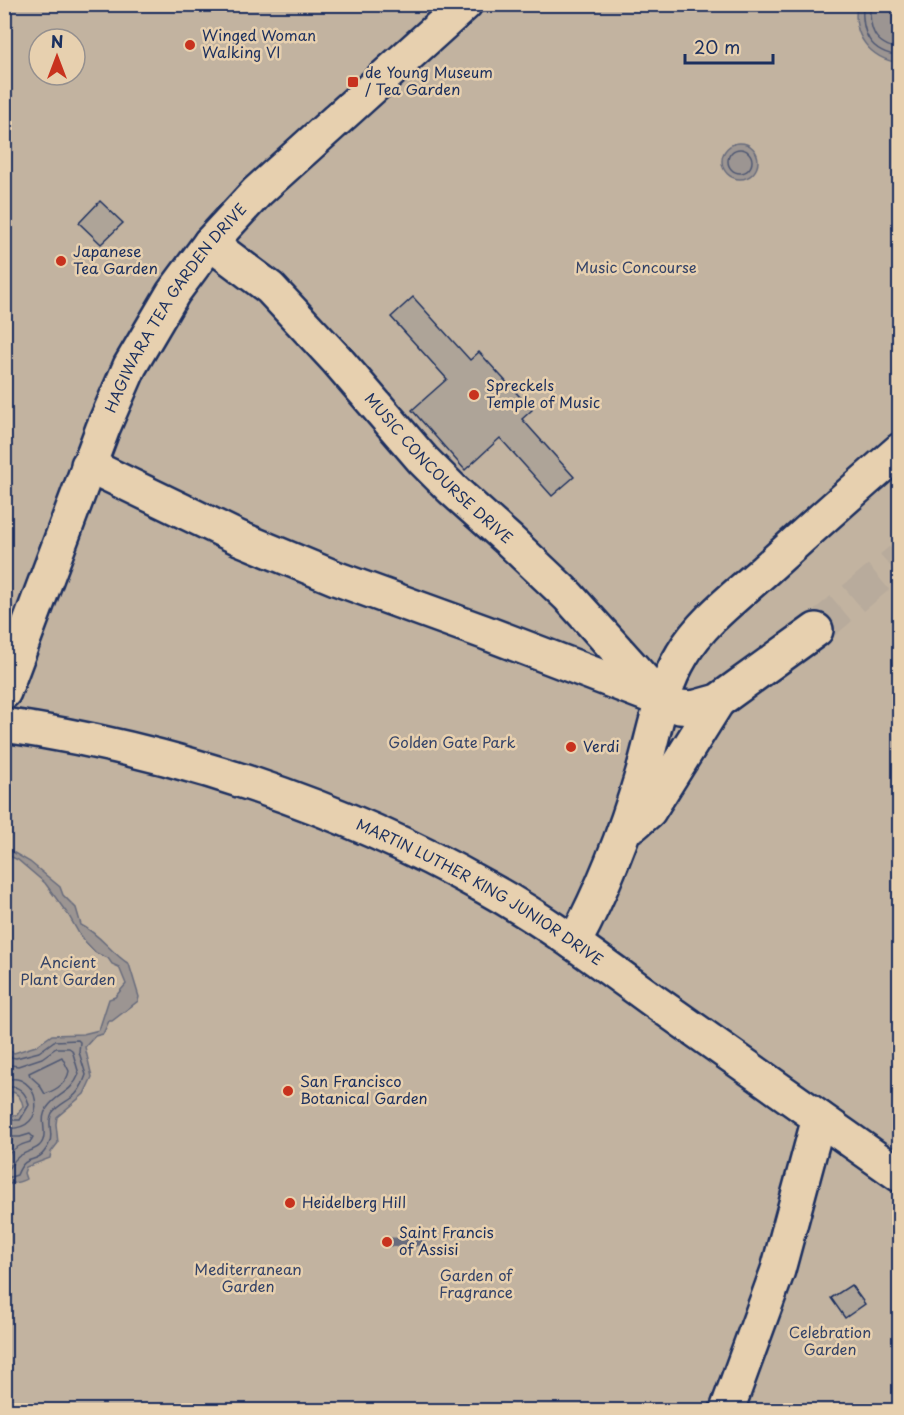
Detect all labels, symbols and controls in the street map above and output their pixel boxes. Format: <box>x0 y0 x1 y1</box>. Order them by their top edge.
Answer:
place label: Winged Woman Walking VI <box>202 23 317 63</box>
north arrow <box>27 27 87 87</box>
scale bar <box>685 27 774 65</box>
text: N <box>51 29 63 53</box>
text: 20 m <box>694 33 740 60</box>
marker: Winged Woman Walking VI <box>183 38 197 52</box>
place label: de Young Museum / Tea Garden <box>365 60 493 100</box>
marker: de Young Museum / Tea Garden <box>346 75 360 89</box>
street label: HAGIWARA TEA GARDEN DRIVE <box>98 197 251 416</box>
place label: Japanese Tea Garden <box>73 239 158 279</box>
marker: Japanese Tea Garden <box>54 254 68 268</box>
park label: Music Concourse <box>575 255 697 278</box>
place label: Spreckels Temple of Music <box>486 373 600 413</box>
street label: MUSIC CONCOURSE DRIVE <box>360 387 518 548</box>
marker: Spreckels Temple of Music <box>467 388 481 402</box>
park label: Golden Gate Park <box>388 730 516 753</box>
place label: Verdi <box>583 734 620 757</box>
marker: Verdi <box>564 740 578 754</box>
street label: MARTIN LUTHER KING JUNIOR DRIVE <box>353 812 608 970</box>
park label: Ancient Plant Garden <box>20 950 116 990</box>
place label: San Francisco Botanical Garden <box>300 1069 428 1109</box>
marker: San Francisco Botanical Garden <box>281 1084 295 1098</box>
place label: Heidelberg Hill <box>302 1190 406 1213</box>
marker: Heidelberg Hill <box>283 1196 297 1210</box>
place label: Saint Francis of Assisi <box>399 1220 494 1260</box>
marker: Saint Francis of Assisi <box>380 1235 394 1249</box>
park label: Mediterranean Garden <box>194 1257 302 1297</box>
park label: Garden of Fragrance <box>439 1263 513 1303</box>
park label: Celebration Garden <box>789 1320 871 1360</box>

